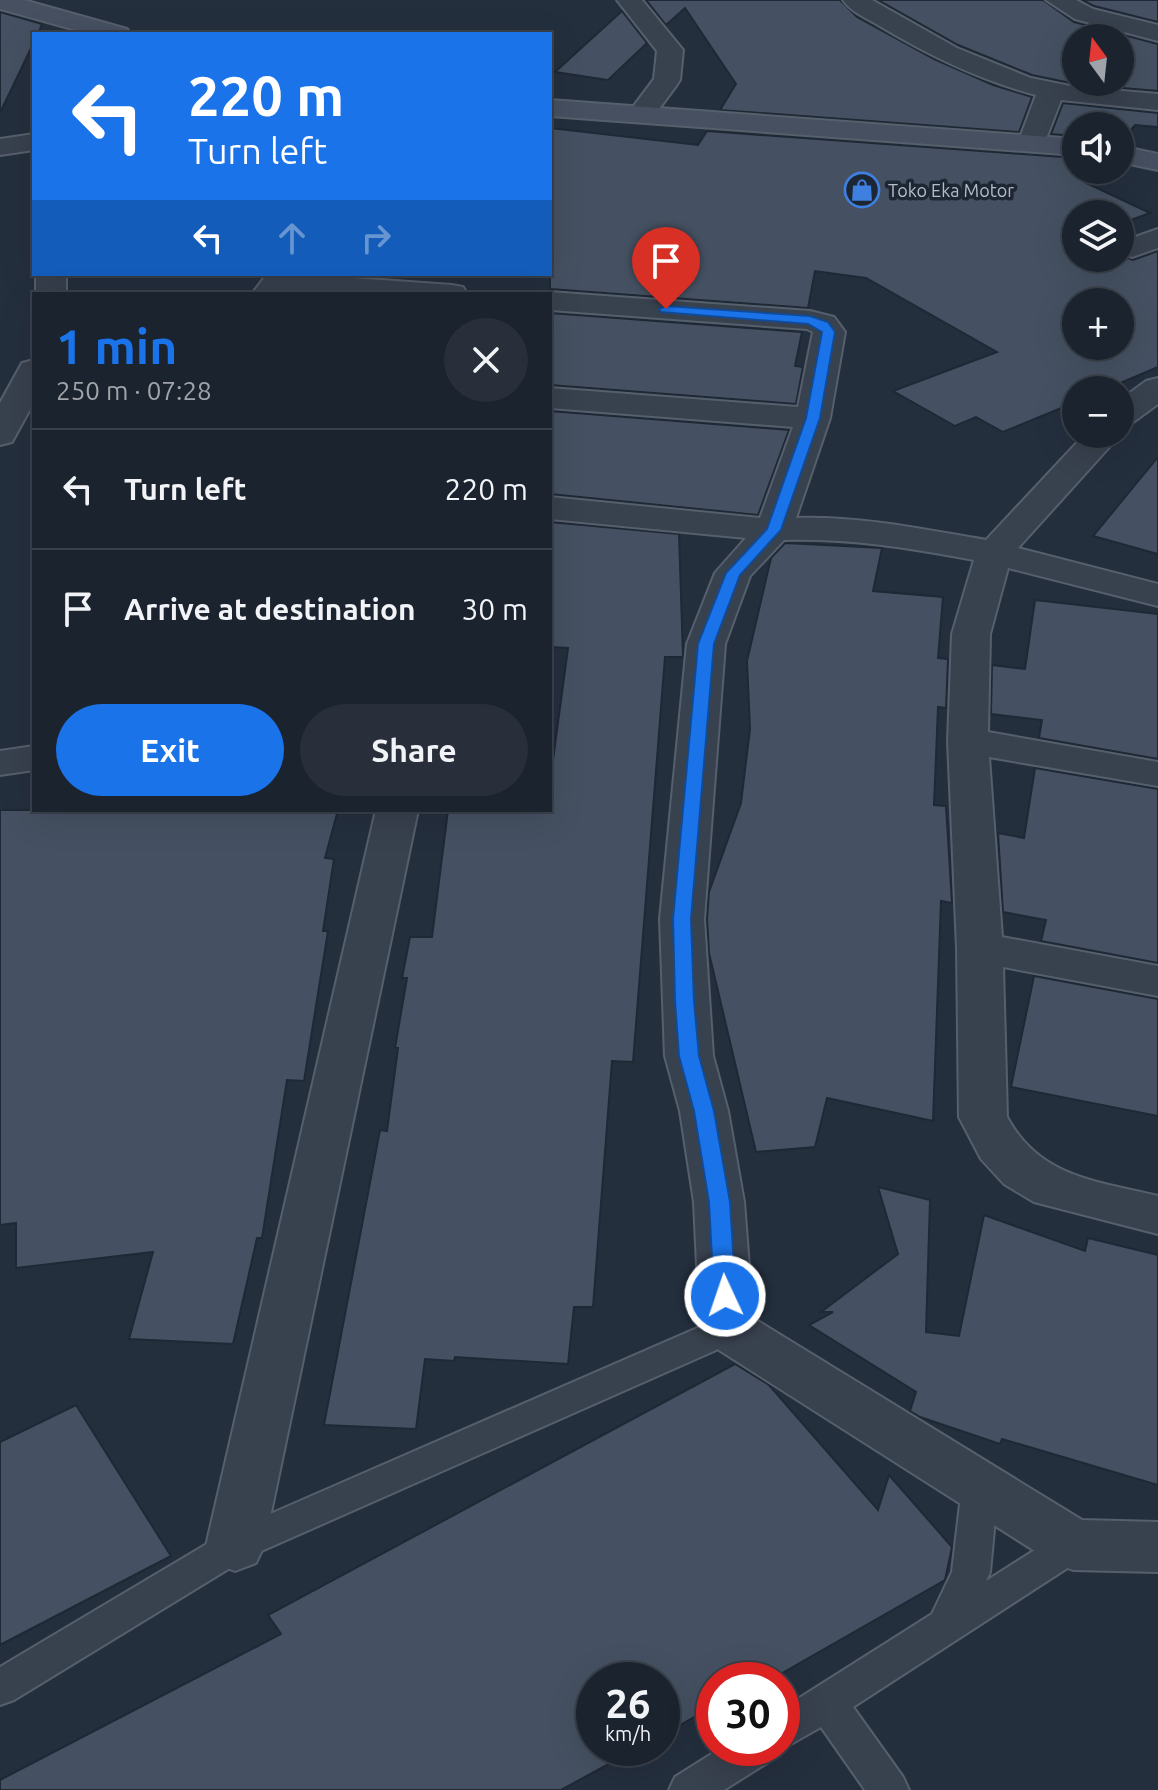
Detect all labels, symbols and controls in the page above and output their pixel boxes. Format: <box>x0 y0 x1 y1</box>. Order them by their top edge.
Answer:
north arrow <box>1062 24 1134 96</box>
map controls <box>1062 24 1134 448</box>
icon: left <box>56 64 160 168</box>
text: 220 m <box>188 64 344 127</box>
button: sound <box>1062 112 1134 184</box>
text: Turn left <box>188 130 327 171</box>
shop icon: Toko Eka Motor <box>843 171 881 209</box>
place label: Toko Eka Motor <box>888 180 1014 200</box>
button: layers <box>1062 200 1134 272</box>
icon: left <box>186 216 230 260</box>
icon: ahead <box>270 216 314 260</box>
icon: right <box>354 216 398 260</box>
pin <box>632 227 700 309</box>
icon: arrive <box>644 239 688 283</box>
button: + <box>1062 288 1134 360</box>
button: close <box>444 318 528 402</box>
text: 1 min <box>56 319 177 373</box>
text: 250 m · 07:28 <box>56 376 212 405</box>
button: − <box>1062 376 1134 448</box>
icon: left <box>56 467 100 511</box>
text: Turn left <box>124 472 246 506</box>
text: 220 m <box>444 472 528 506</box>
icon: arrive <box>56 587 100 631</box>
text: Arrive at destination <box>124 592 416 626</box>
text: 30 m <box>461 592 528 626</box>
button: Exit <box>56 704 284 796</box>
button: Share <box>300 704 528 796</box>
position arrow <box>683 1254 767 1338</box>
speed limit sign: 30 <box>696 1662 800 1766</box>
text: 26 <box>605 1681 651 1726</box>
text: km/h <box>605 1722 651 1745</box>

